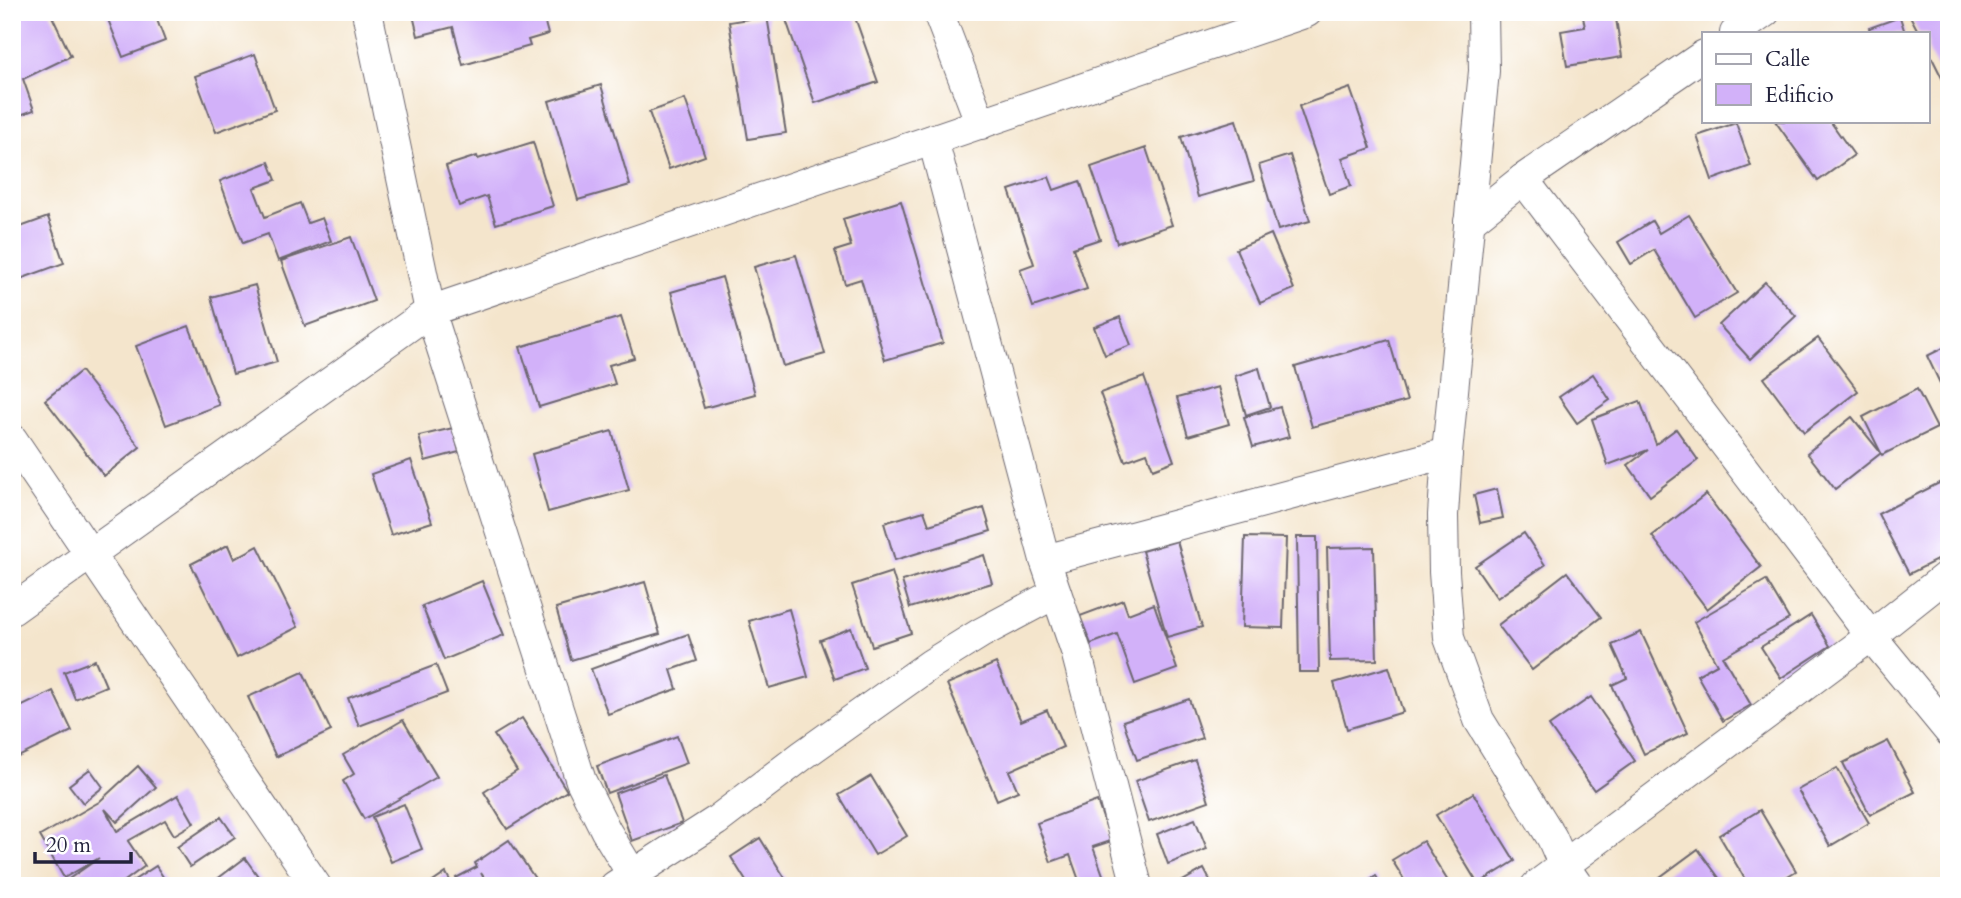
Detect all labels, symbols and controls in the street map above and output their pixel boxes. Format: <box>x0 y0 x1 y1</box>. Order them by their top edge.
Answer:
legend <box>1702 32 1930 122</box>
text: Calle <box>1765 45 1810 74</box>
text: Edificio <box>1765 81 1834 110</box>
scale bar <box>35 821 131 865</box>
text: 20 m <box>46 831 91 860</box>

